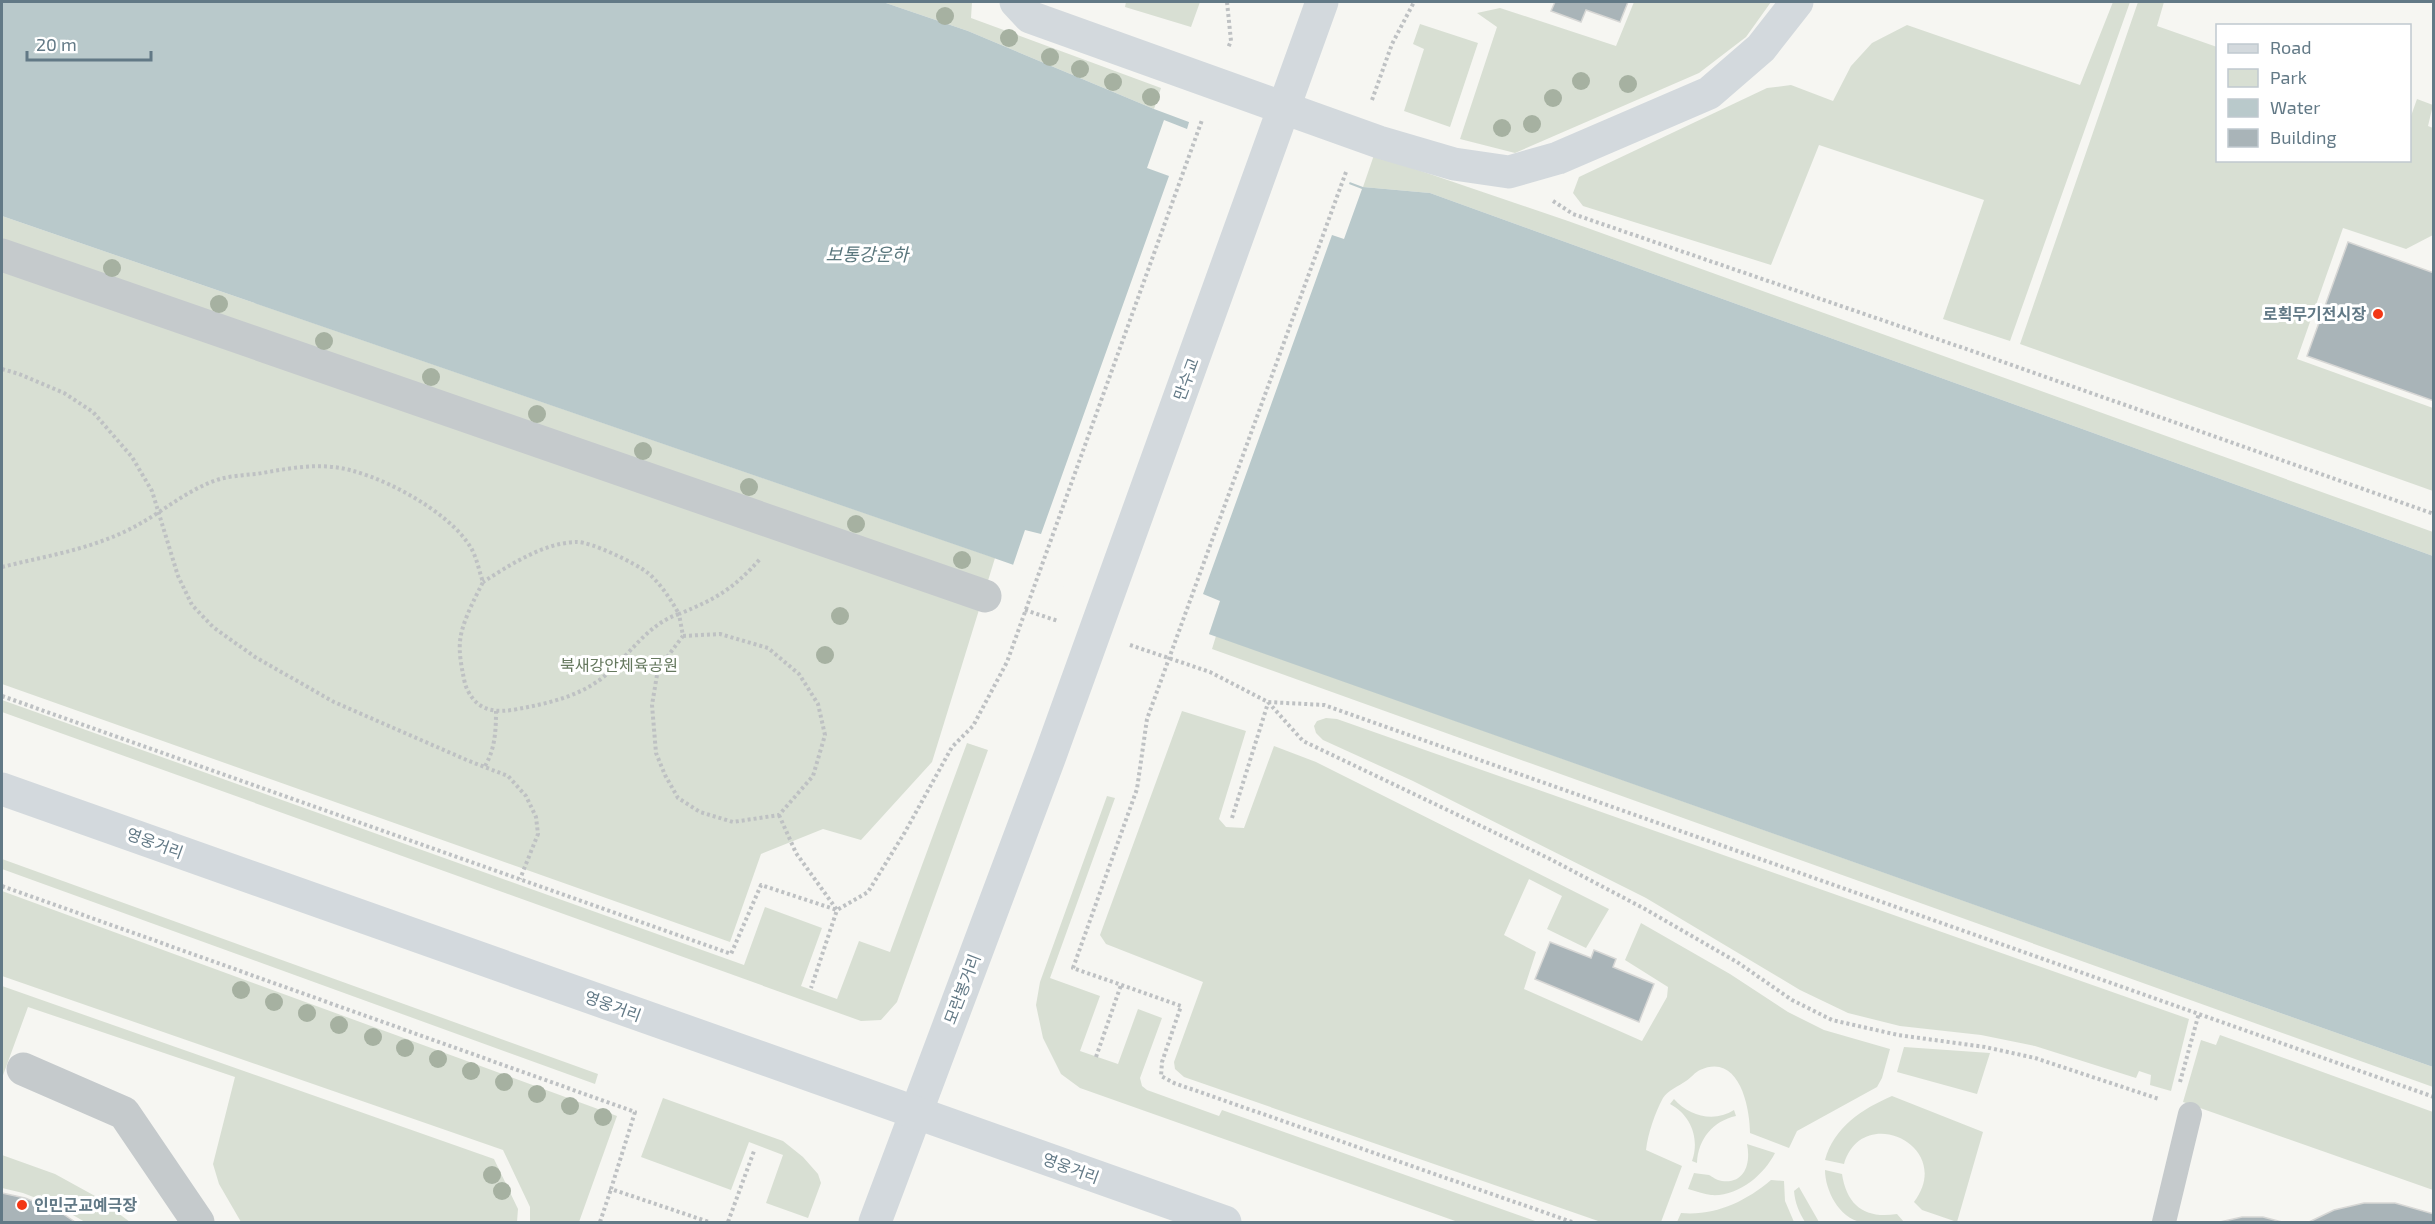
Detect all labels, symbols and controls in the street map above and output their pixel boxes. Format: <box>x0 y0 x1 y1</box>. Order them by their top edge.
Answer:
scale bar <box>27 24 152 62</box>
legend <box>2216 24 2411 162</box>
text: 20 m <box>36 33 77 55</box>
text: Road <box>2270 36 2311 58</box>
text: Park <box>2270 66 2307 88</box>
text: Water <box>2270 96 2320 118</box>
text: Building <box>2270 126 2337 148</box>
water label: 보통강운하 <box>826 243 911 265</box>
place label: 로획무기전시장 <box>2263 304 2366 323</box>
marker: 로획무기전시장 <box>2371 307 2385 321</box>
street label: 만수교 <box>1169 355 1202 403</box>
park label: 북새강안체육공원 <box>560 655 678 674</box>
street label: 영웅거리 <box>124 824 186 862</box>
street label: 모란봉거리 <box>939 951 984 1027</box>
street label: 영웅거리 <box>582 987 644 1025</box>
street label: 영웅거리 <box>1040 1149 1102 1187</box>
place label: 인민군교예극장 <box>34 1195 137 1214</box>
marker: 인민군교예극장 <box>15 1198 29 1212</box>

